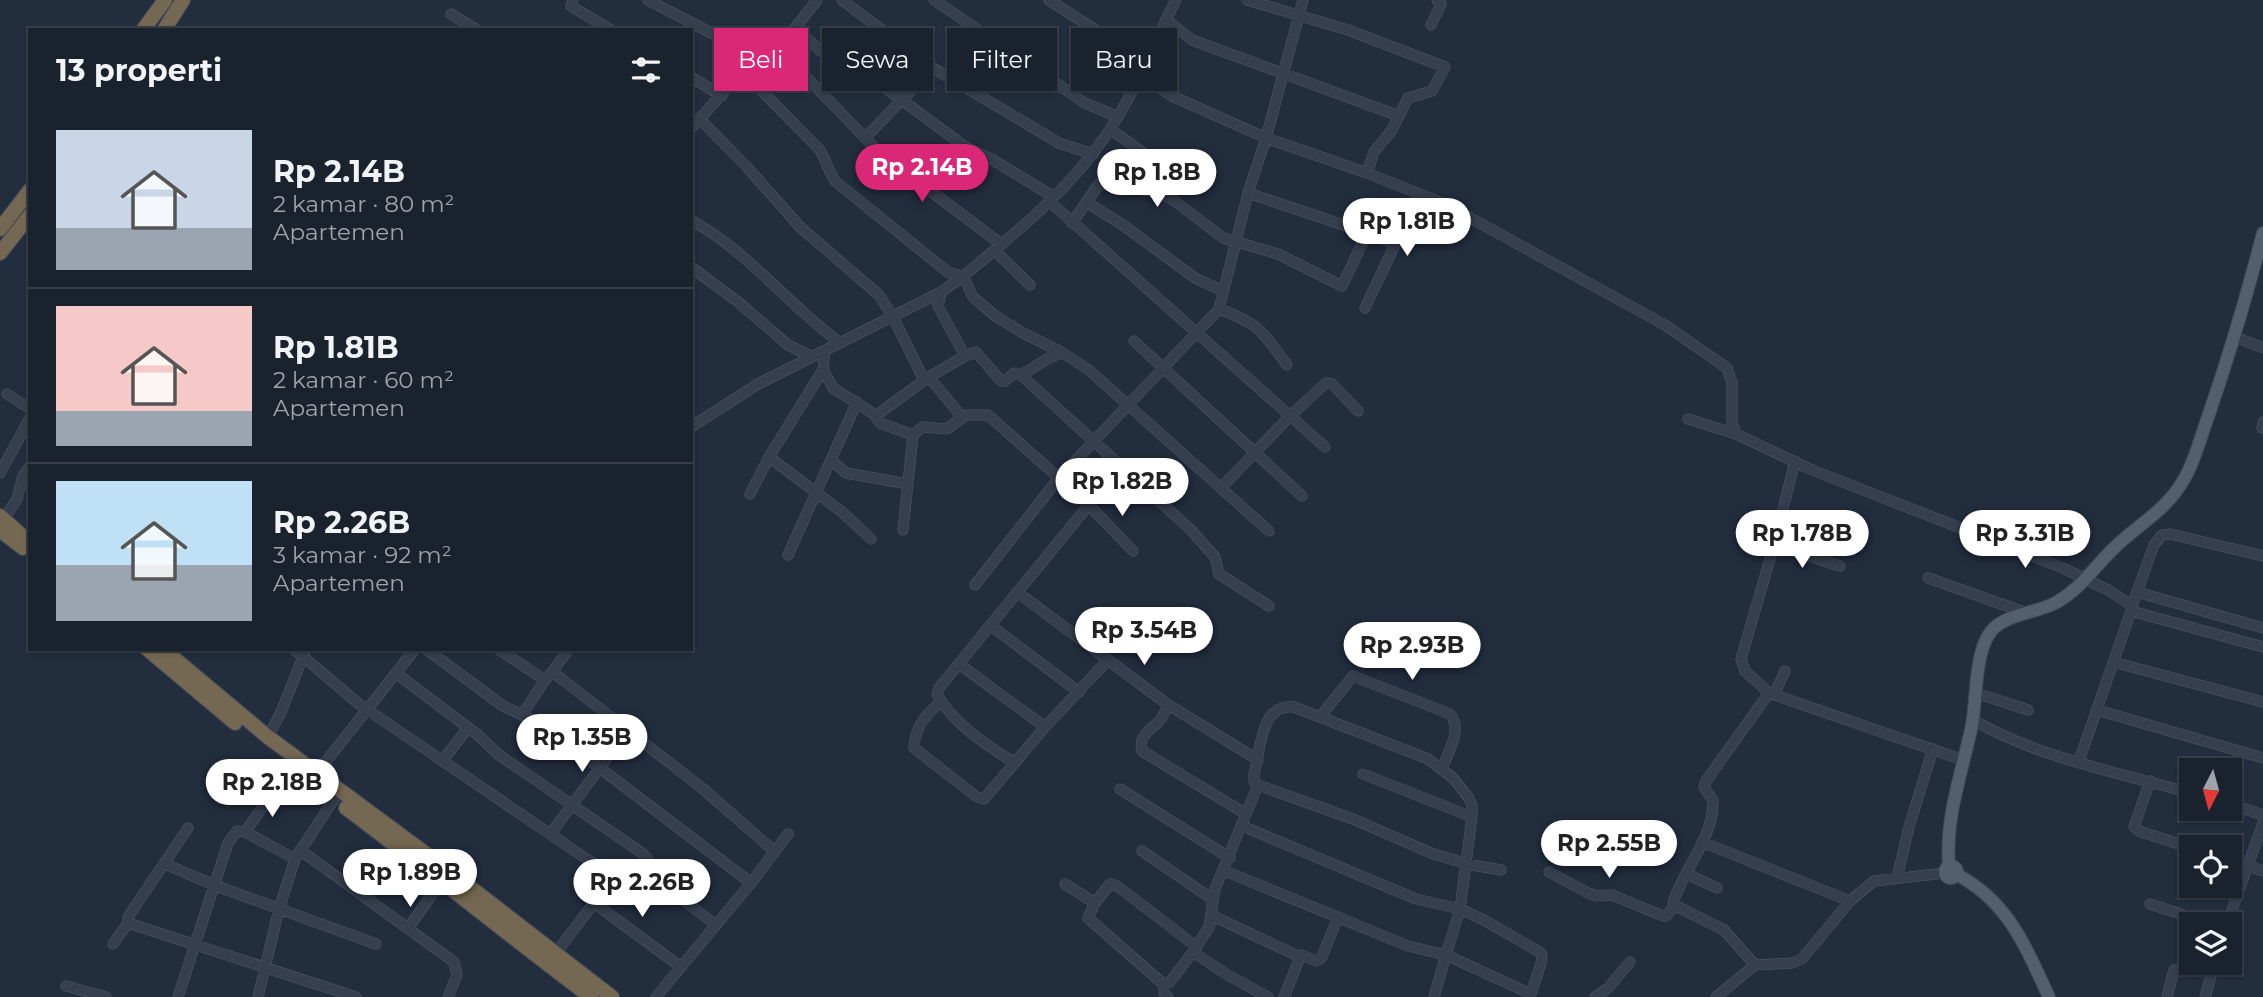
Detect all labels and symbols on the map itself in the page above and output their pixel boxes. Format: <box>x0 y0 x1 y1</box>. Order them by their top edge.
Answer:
pin: Rp 2.14B <box>850 144 994 204</box>
pin: Rp 1.8B <box>1092 150 1222 209</box>
pin: Rp 1.81B <box>1335 198 1479 258</box>
pin: Rp 1.82B <box>1050 458 1194 518</box>
pin: Rp 1.78B <box>1730 510 1874 570</box>
pin: Rp 3.31B <box>1953 510 2097 570</box>
pin: Rp 3.54B <box>1072 608 1216 667</box>
pin: Rp 2.93B <box>1340 622 1484 682</box>
pin: Rp 1.35B <box>510 714 654 774</box>
north arrow <box>2179 758 2242 821</box>
pin: Rp 2.18B <box>200 760 344 819</box>
pin: Rp 2.55B <box>1537 820 1681 880</box>
pin: Rp 1.89B <box>338 850 482 909</box>
pin: Rp 2.26B <box>570 860 714 919</box>

